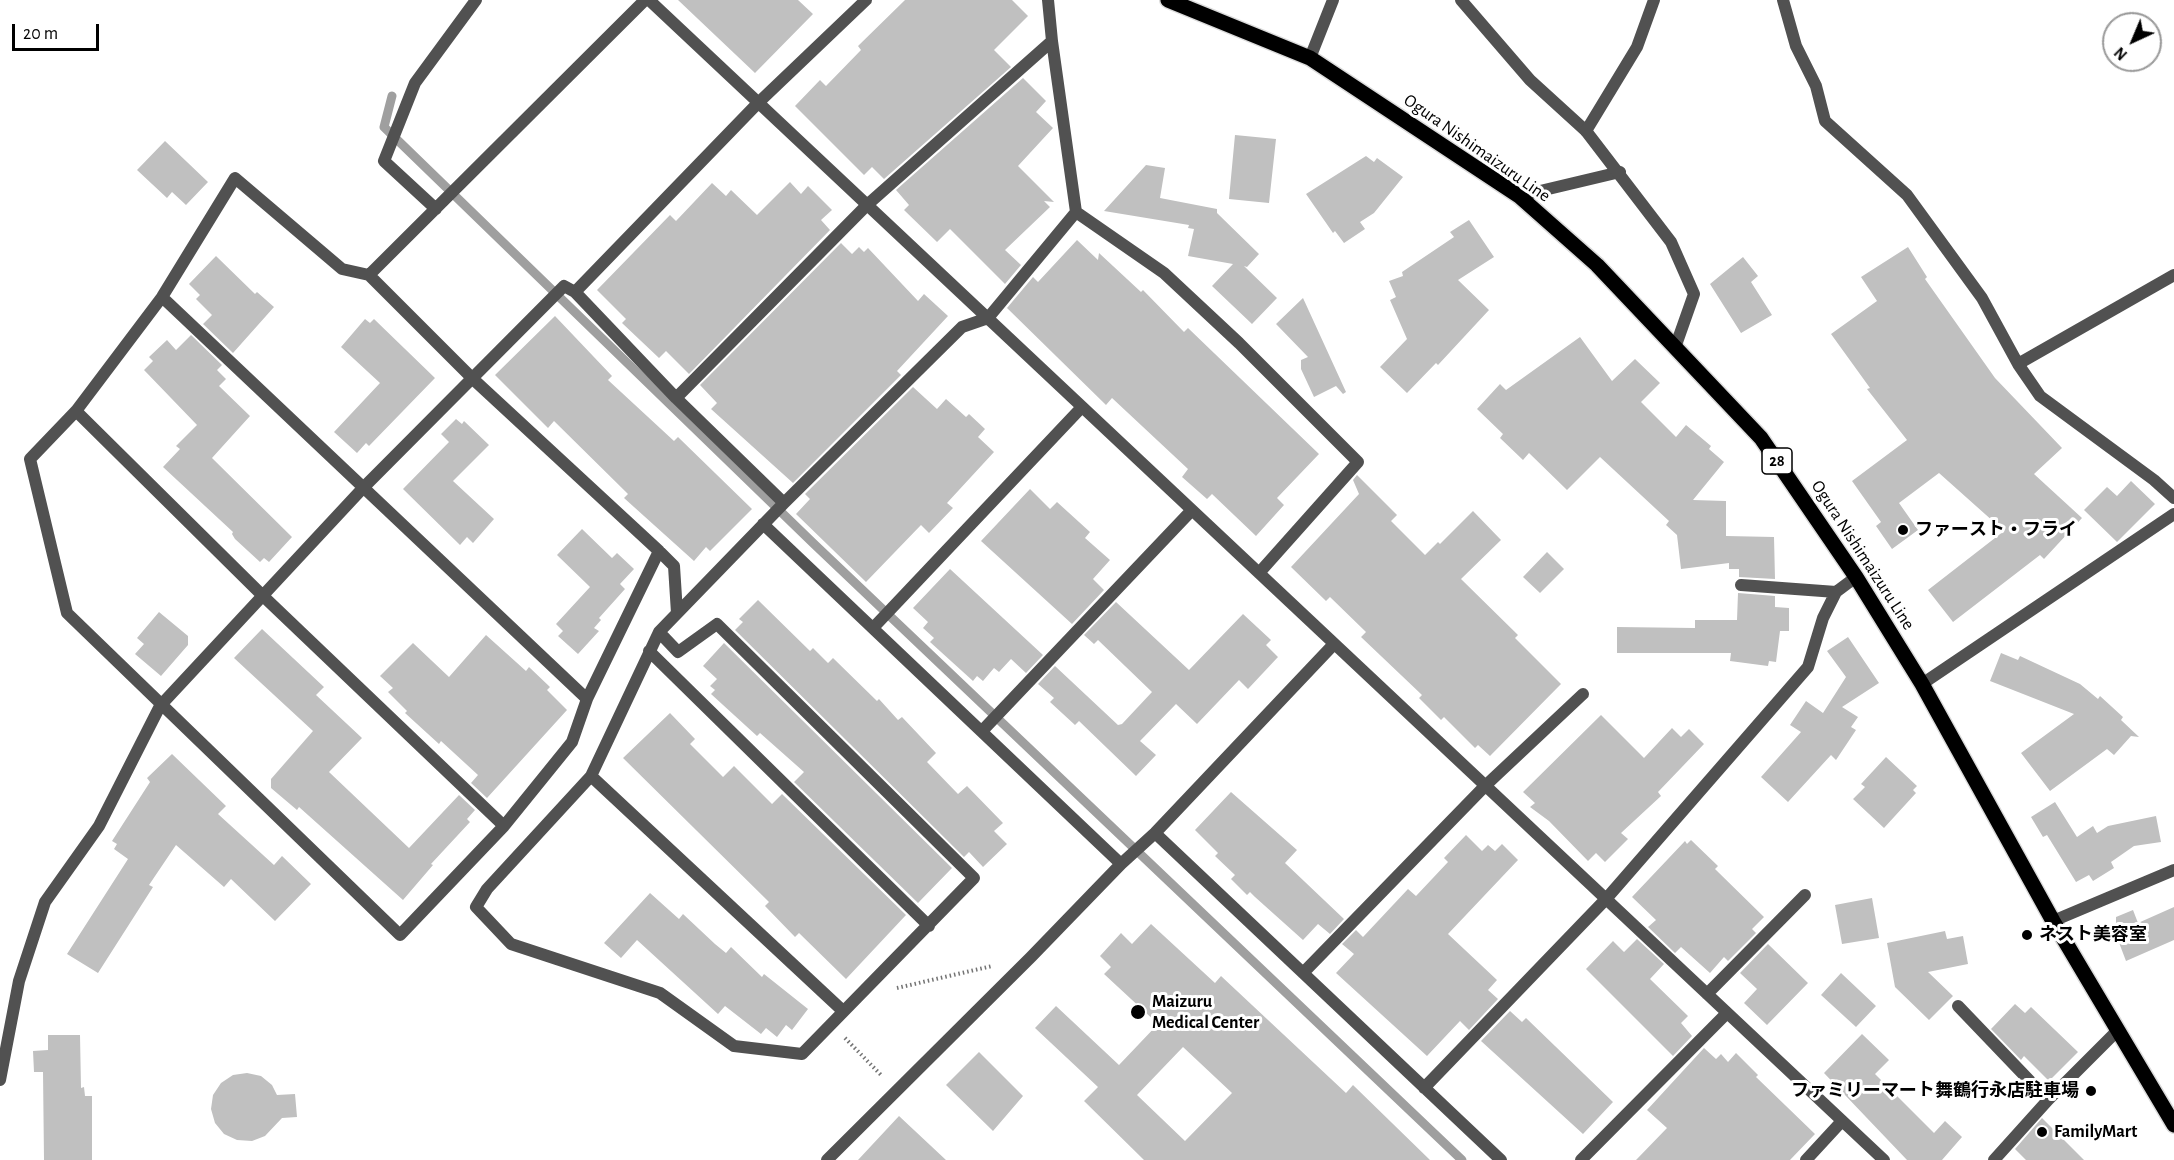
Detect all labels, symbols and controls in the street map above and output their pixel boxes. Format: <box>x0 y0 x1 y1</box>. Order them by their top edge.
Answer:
scale bar <box>15 12 102 50</box>
north arrow <box>2102 12 2162 72</box>
text: 20 m <box>23 25 58 43</box>
text: N <box>2111 44 2130 63</box>
street label: Ogura Nishimaizuru Line <box>1400 89 1554 207</box>
road number: 28 <box>1762 448 1792 474</box>
street label: Ogura Nishimaizuru Line <box>1807 476 1919 634</box>
place label: ファースト・フライ <box>1915 519 2077 541</box>
marker: ファースト・フライ <box>1896 523 1910 537</box>
place label: ネスト美容室 <box>2039 924 2147 946</box>
marker: ネスト美容室 <box>2020 928 2034 942</box>
place label: Maizuru Medical Center <box>1152 991 1259 1034</box>
marker: Maizuru Medical Center <box>1129 1003 1147 1021</box>
place label: ファミリーマート舞鶴行永店駐車場 <box>1791 1080 2079 1102</box>
marker: ファミリーマート舞鶴行永店駐車場 <box>2084 1084 2098 1098</box>
place label: FamilyMart <box>2054 1121 2137 1143</box>
marker: FamilyMart <box>2035 1125 2049 1139</box>

